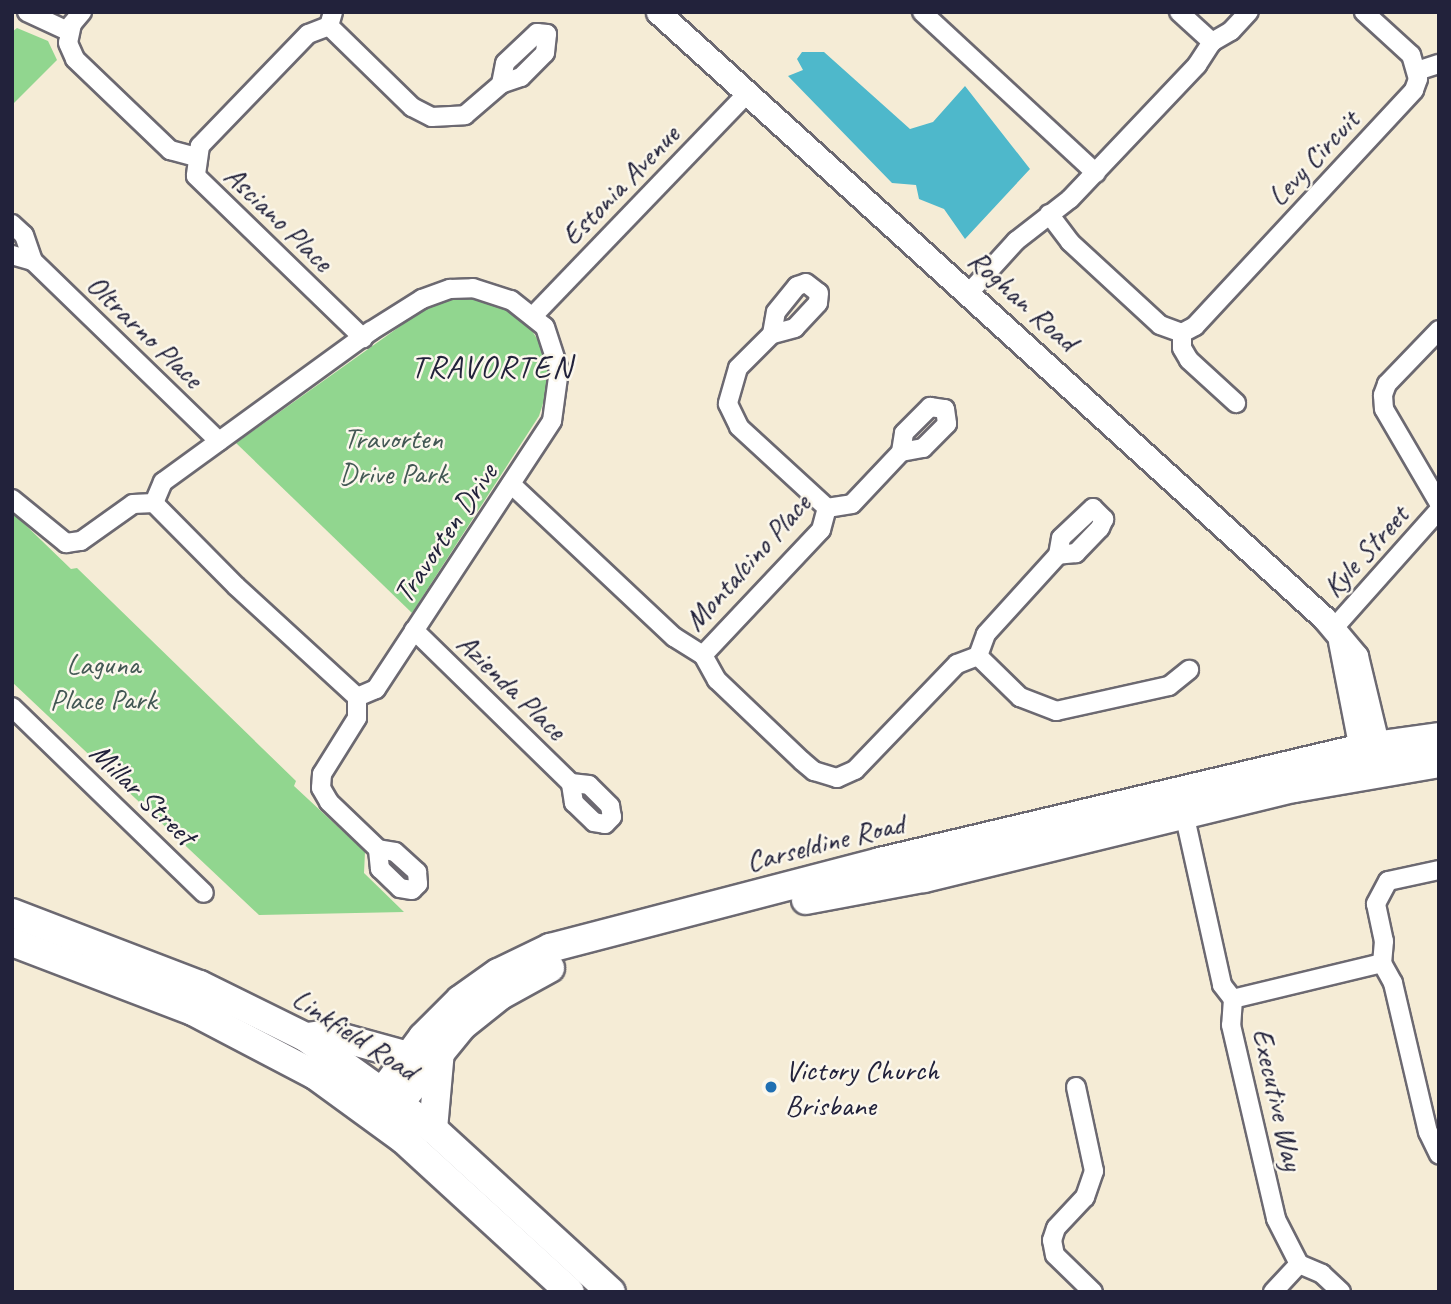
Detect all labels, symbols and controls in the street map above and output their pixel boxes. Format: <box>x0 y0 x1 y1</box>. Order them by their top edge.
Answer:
street label: Levy Circuit <box>1260 103 1366 213</box>
street label: Estonia Avenue <box>553 117 687 253</box>
street label: Asciano Place <box>217 157 341 279</box>
street label: Roghan Road <box>961 242 1085 358</box>
street label: Oltrarno Place <box>79 266 211 396</box>
district label: TRAVORTEN <box>413 348 571 386</box>
park label: Travorten Drive Park <box>339 420 447 490</box>
street label: Travorten Drive <box>385 456 505 610</box>
street label: Montalcino Place <box>676 486 818 638</box>
street label: Kyle Street <box>1314 497 1416 605</box>
street label: Azienda Place <box>450 625 574 747</box>
park label: Laguna Place Park <box>49 646 157 716</box>
street label: Millar Street <box>83 735 203 853</box>
street label: Carseldine Road <box>742 805 908 879</box>
street label: Linkfield Road <box>286 981 424 1087</box>
street label: Executive Way <box>1244 1024 1312 1174</box>
place label: Victory Church Brisbane <box>785 1052 940 1122</box>
marker: Victory Church Brisbane <box>763 1079 779 1095</box>

